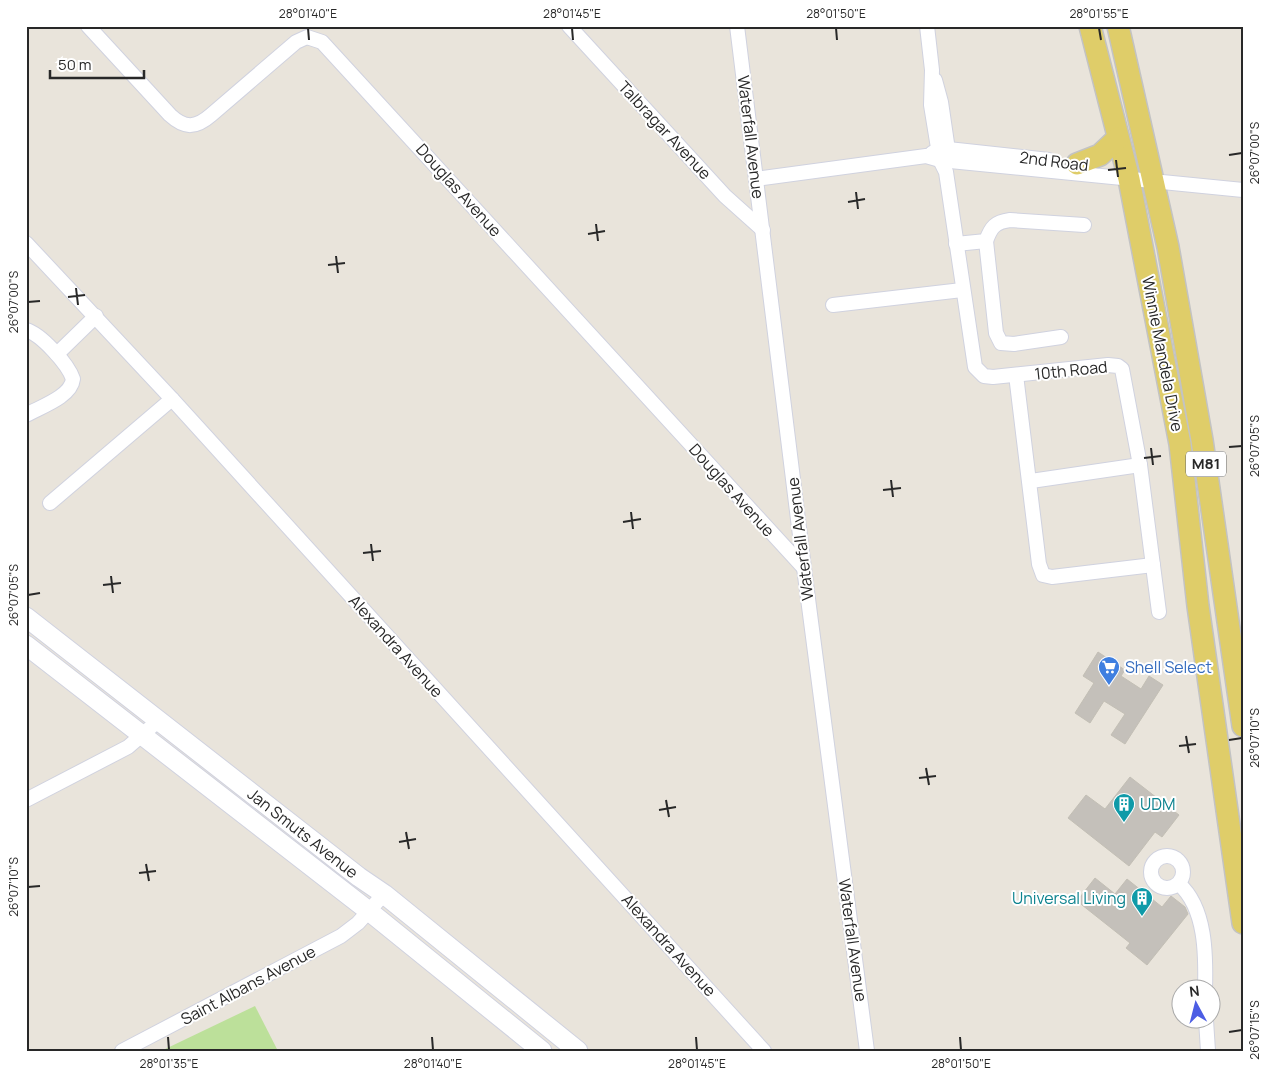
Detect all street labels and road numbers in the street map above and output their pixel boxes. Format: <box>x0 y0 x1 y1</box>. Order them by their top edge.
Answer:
street label: Waterfall Avenue <box>733 74 769 200</box>
street label: Talbragar Avenue <box>614 76 716 184</box>
street label: Douglas Avenue <box>411 139 507 241</box>
street label: 2nd Road <box>1018 146 1090 176</box>
street label: Winnie Mandela Drive <box>1137 275 1189 433</box>
street label: 10th Road <box>1034 355 1108 385</box>
street label: Douglas Avenue <box>684 439 780 541</box>
road number: M81 <box>1186 452 1226 476</box>
street label: Waterfall Avenue <box>782 476 818 602</box>
street label: Alexandra Avenue <box>344 590 448 702</box>
street label: Jan Smuts Avenue <box>243 783 363 883</box>
street label: Waterfall Avenue <box>833 877 873 1003</box>
street label: Alexandra Avenue <box>617 889 721 1001</box>
street label: Saint Albans Avenue <box>177 940 319 1030</box>

